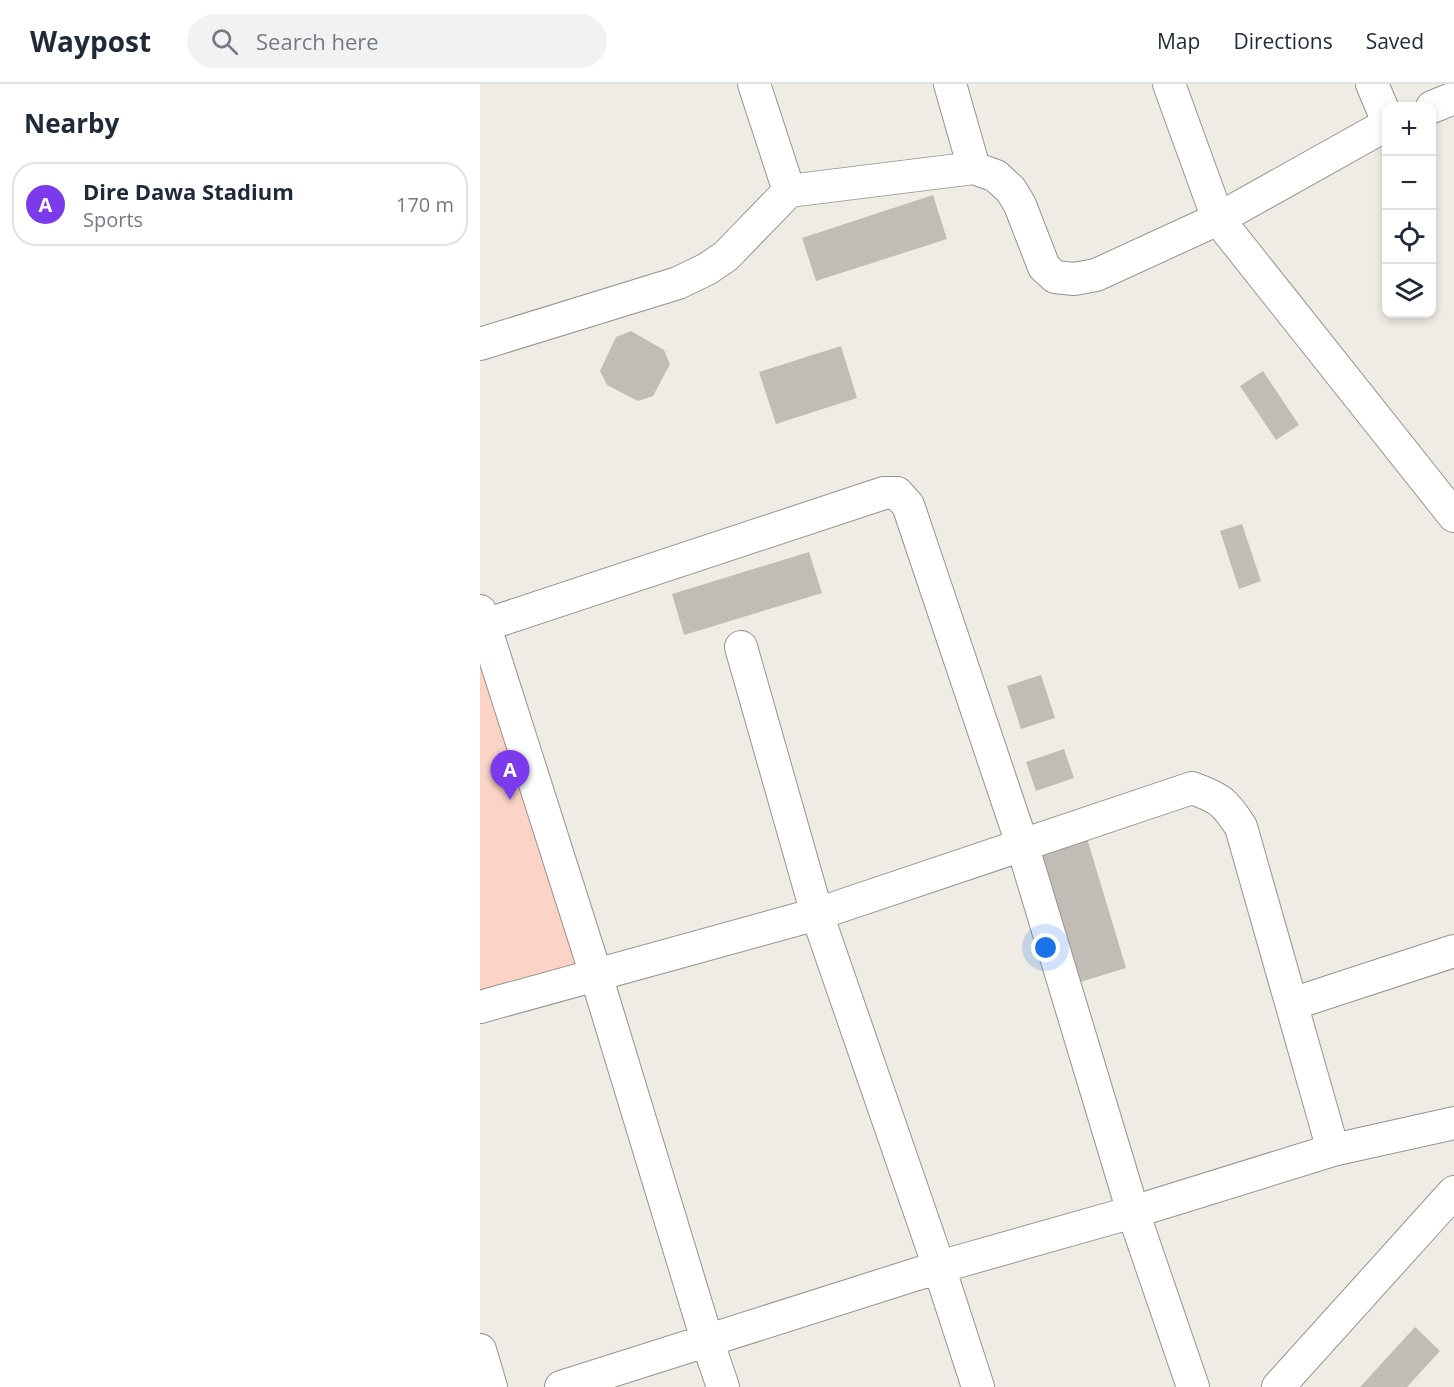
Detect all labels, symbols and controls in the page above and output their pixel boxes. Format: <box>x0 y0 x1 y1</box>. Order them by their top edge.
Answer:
search box <box>187 14 607 68</box>
text: Waypost <box>30 22 151 60</box>
icon: search <box>208 25 241 58</box>
text: Search here <box>256 26 379 56</box>
text: Map <box>1157 27 1200 55</box>
text: Directions <box>1233 27 1333 55</box>
text: Saved <box>1366 27 1424 55</box>
map controls <box>1382 102 1436 318</box>
button: + <box>1382 102 1436 156</box>
text: Nearby <box>24 105 119 141</box>
button: − <box>1382 156 1436 210</box>
text: Dire Dawa Stadium <box>83 176 294 206</box>
text: A <box>39 191 52 218</box>
text: 170 m <box>396 191 454 218</box>
text: Sports <box>83 206 143 233</box>
button: locate <box>1382 210 1436 264</box>
button: layers <box>1382 264 1436 318</box>
pin: A <box>490 750 530 800</box>
your location <box>1031 933 1060 962</box>

